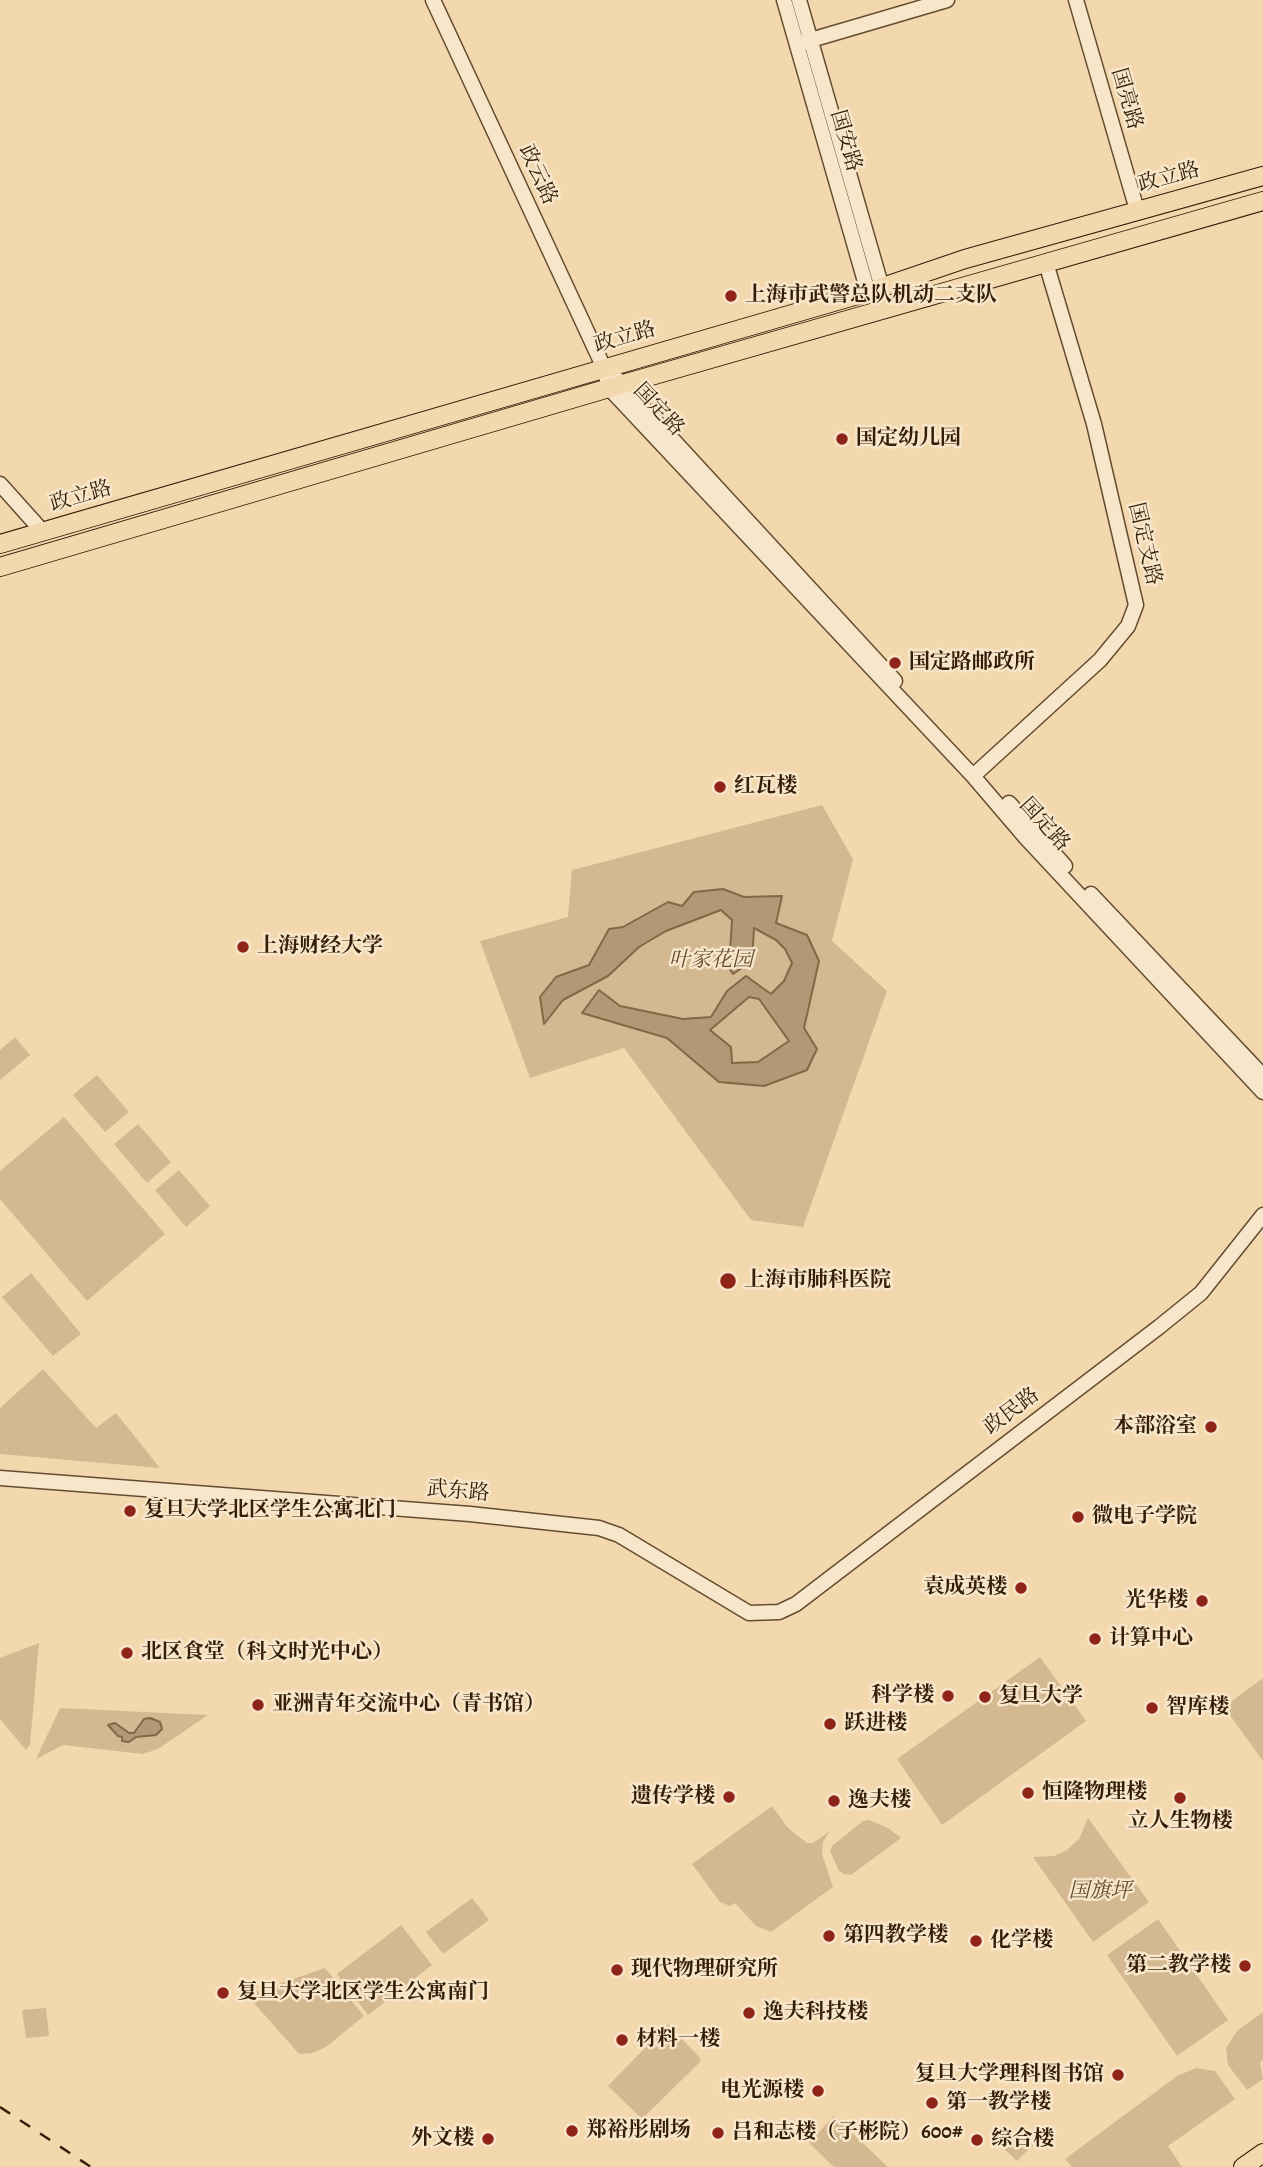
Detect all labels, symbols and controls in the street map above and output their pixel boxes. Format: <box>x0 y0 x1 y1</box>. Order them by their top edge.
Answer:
street label: 国亮路 <box>1105 65 1147 133</box>
street label: 国安路 <box>824 107 866 175</box>
street label: 政云路 <box>512 141 562 209</box>
street label: 政立路 <box>1135 158 1203 198</box>
place label: 上海市武警总队机动二支队 <box>745 283 997 309</box>
marker: 上海市武警总队机动二支队 <box>723 288 739 304</box>
street label: 政立路 <box>591 317 659 359</box>
street label: 国定路 <box>627 378 689 442</box>
place label: 国定幼儿园 <box>856 426 961 452</box>
marker: 国定幼儿园 <box>834 431 850 447</box>
street label: 政立路 <box>47 476 115 518</box>
street label: 国定支路 <box>1122 500 1166 588</box>
place label: 国定路邮政所 <box>909 650 1035 676</box>
marker: 国定路邮政所 <box>887 655 903 671</box>
place label: 红瓦楼 <box>734 774 797 800</box>
marker: 红瓦楼 <box>712 779 728 795</box>
street label: 国定路 <box>1014 793 1074 857</box>
place label: 上海财经大学 <box>257 934 383 960</box>
marker: 上海财经大学 <box>235 939 251 955</box>
park label: 叶家花园 <box>669 948 753 974</box>
place label: 上海市肺科医院 <box>744 1268 891 1294</box>
marker: 上海市肺科医院 <box>718 1271 738 1291</box>
street label: 政民路 <box>979 1383 1045 1441</box>
place label: 本部浴室 <box>1113 1414 1197 1440</box>
marker: 本部浴室 <box>1203 1419 1219 1435</box>
street label: 武东路 <box>426 1477 490 1507</box>
place label: 复旦大学北区学生公寓北门 <box>144 1498 396 1524</box>
marker: 复旦大学北区学生公寓北门 <box>122 1503 138 1519</box>
place label: 微电子学院 <box>1092 1504 1197 1530</box>
marker: 微电子学院 <box>1070 1509 1086 1525</box>
place label: 袁成英楼 <box>923 1575 1007 1601</box>
marker: 袁成英楼 <box>1013 1580 1029 1596</box>
place label: 光华楼 <box>1125 1588 1188 1614</box>
marker: 光华楼 <box>1194 1593 1210 1609</box>
place label: 计算中心 <box>1109 1626 1193 1652</box>
marker: 计算中心 <box>1087 1631 1103 1647</box>
place label: 北区食堂（科文时光中心） <box>141 1640 393 1666</box>
marker: 北区食堂（科文时光中心） <box>119 1645 135 1661</box>
place label: 科学楼 <box>871 1683 934 1709</box>
place label: 复旦大学 <box>999 1684 1083 1710</box>
marker: 科学楼 <box>940 1688 956 1704</box>
marker: 复旦大学 <box>977 1689 993 1705</box>
place label: 亚洲青年交流中心（青书馆） <box>272 1692 545 1718</box>
place label: 智库楼 <box>1166 1695 1229 1721</box>
marker: 亚洲青年交流中心（青书馆） <box>250 1697 266 1713</box>
marker: 智库楼 <box>1144 1700 1160 1716</box>
place label: 跃进楼 <box>844 1711 907 1737</box>
marker: 跃进楼 <box>822 1716 838 1732</box>
place label: 恒隆物理楼 <box>1042 1780 1147 1806</box>
place label: 遗传学楼 <box>631 1784 715 1810</box>
marker: 恒隆物理楼 <box>1020 1785 1036 1801</box>
place label: 逸夫楼 <box>848 1788 911 1814</box>
marker: 遗传学楼 <box>721 1789 737 1805</box>
marker: 立人生物楼 <box>1172 1790 1188 1806</box>
marker: 逸夫楼 <box>826 1793 842 1809</box>
place label: 立人生物楼 <box>1128 1809 1232 1835</box>
park label: 国旗坪 <box>1069 1879 1131 1905</box>
place label: 第四教学楼 <box>843 1923 948 1949</box>
marker: 第四教学楼 <box>821 1928 837 1944</box>
place label: 化学楼 <box>990 1928 1053 1954</box>
marker: 化学楼 <box>968 1933 984 1949</box>
place label: 第二教学楼 <box>1126 1953 1231 1979</box>
place label: 现代物理研究所 <box>631 1957 778 1983</box>
marker: 第二教学楼 <box>1237 1958 1253 1974</box>
marker: 现代物理研究所 <box>609 1962 625 1978</box>
place label: 复旦大学北区学生公寓南门 <box>237 1980 489 2006</box>
marker: 复旦大学北区学生公寓南门 <box>215 1985 231 2001</box>
place label: 逸夫科技楼 <box>763 2000 868 2026</box>
marker: 逸夫科技楼 <box>741 2005 757 2021</box>
place label: 材料一楼 <box>636 2027 720 2053</box>
marker: 材料一楼 <box>614 2032 630 2048</box>
place label: 复旦大学理科图书馆 <box>915 2062 1104 2088</box>
marker: 复旦大学理科图书馆 <box>1110 2067 1126 2083</box>
place label: 电光源楼 <box>720 2078 804 2104</box>
marker: 电光源楼 <box>810 2083 826 2099</box>
place label: 第一教学楼 <box>946 2090 1051 2116</box>
marker: 第一教学楼 <box>924 2095 940 2111</box>
place label: 郑裕彤剧场‌ <box>586 2118 691 2144</box>
place label: 吕和志楼（子彬院）600# <box>732 2120 963 2146</box>
marker: 郑裕彤剧场‌ <box>564 2123 580 2139</box>
marker: 吕和志楼（子彬院）600# <box>710 2125 726 2141</box>
place label: 外文楼 <box>411 2126 474 2152</box>
place label: 综合楼 <box>991 2127 1054 2153</box>
marker: 外文楼 <box>480 2131 496 2147</box>
marker: 综合楼 <box>969 2132 985 2148</box>

